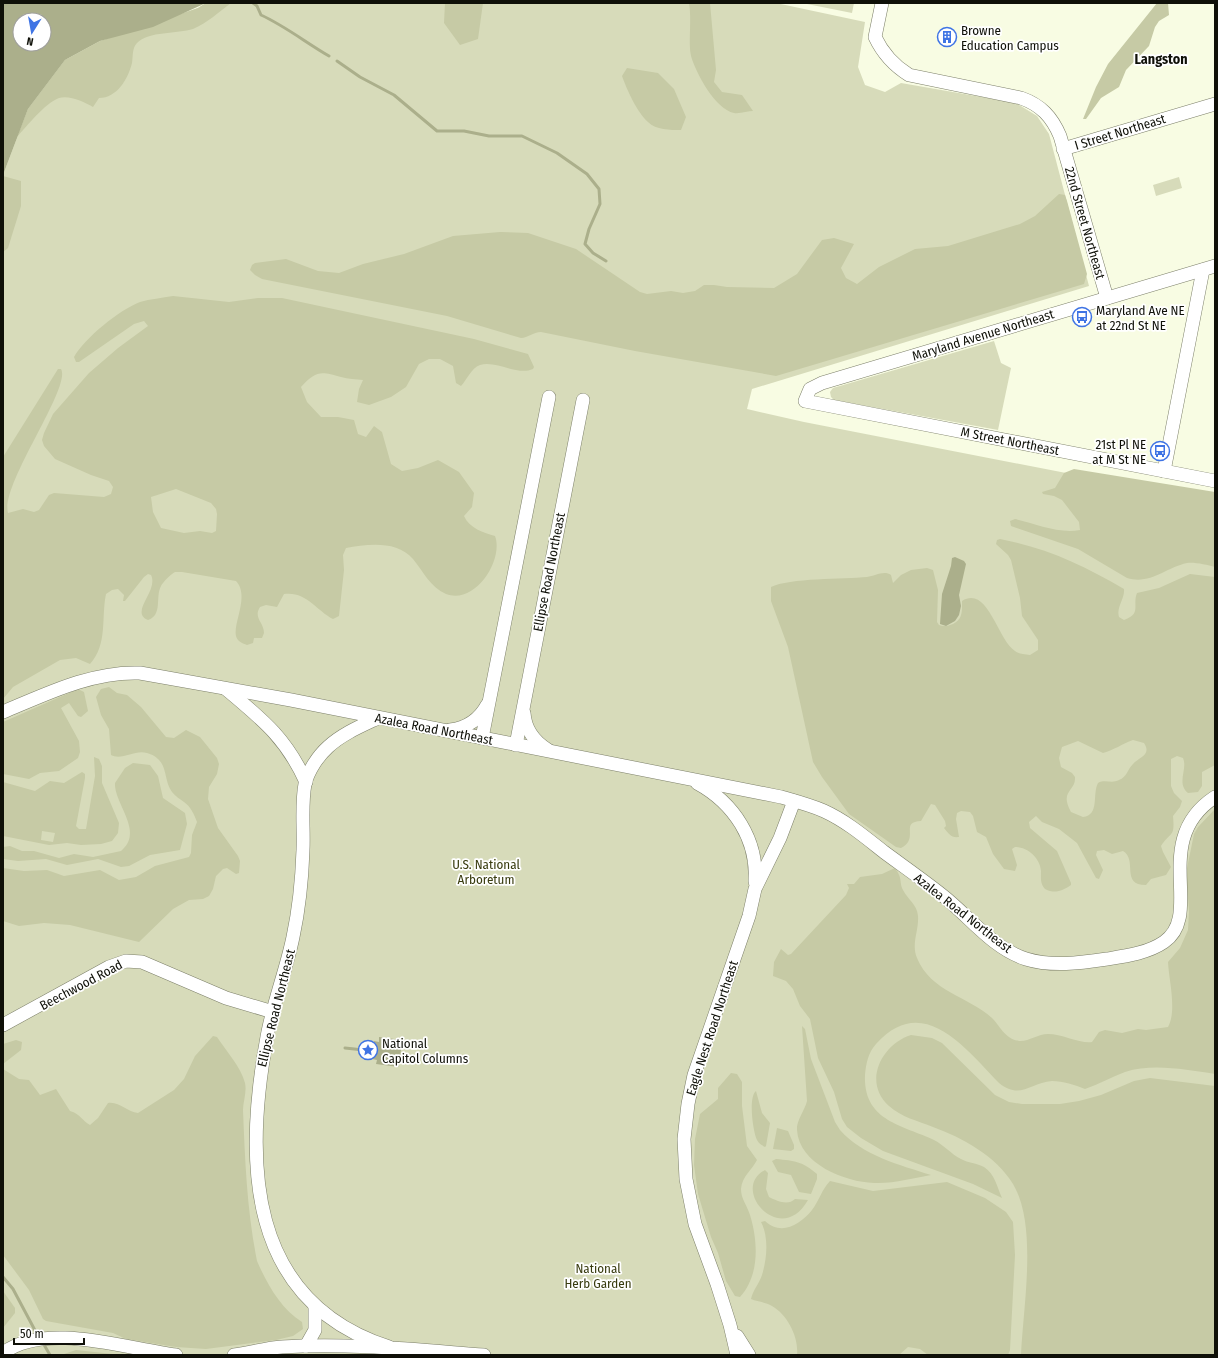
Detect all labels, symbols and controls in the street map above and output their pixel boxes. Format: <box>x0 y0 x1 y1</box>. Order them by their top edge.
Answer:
north arrow <box>12 12 52 52</box>
place label: Browne Education Campus <box>961 23 1059 53</box>
building icon: Browne Education Campus <box>936 26 958 48</box>
text: N <box>26 34 35 48</box>
district label: Langston <box>1134 51 1188 68</box>
street label: I Street Northeast <box>1073 111 1168 153</box>
street label: 22nd Street Northeast <box>1062 165 1108 282</box>
place label: Maryland Ave NE at 22nd St NE <box>1096 303 1185 333</box>
street label: Maryland Avenue Northeast <box>910 306 1056 364</box>
bus stop icon: Maryland Ave NE at 22nd St NE <box>1071 306 1093 328</box>
street label: M Street Northeast <box>959 424 1061 458</box>
place label: 21st Pl NE at M St NE <box>1092 437 1146 467</box>
bus stop icon: 21st Pl NE at M St NE <box>1149 440 1171 462</box>
street label: Ellipse Road Northeast <box>530 511 568 633</box>
street label: Azalea Road Northeast <box>374 710 495 748</box>
park label: U.S. National Arboretum <box>452 857 520 887</box>
street label: Azalea Road Northeast <box>911 870 1015 956</box>
street label: Ellipse Road Northeast <box>254 947 298 1068</box>
street label: Beechwood Road <box>37 957 125 1013</box>
street label: Eagle Nest Road Northeast <box>683 958 741 1097</box>
place label: National Capitol Columns <box>382 1036 469 1066</box>
place icon: National Capitol Columns <box>357 1039 379 1061</box>
park label: National Herb Garden <box>564 1261 632 1291</box>
scale bar <box>14 1320 84 1346</box>
text: 50 m <box>20 1327 44 1341</box>

